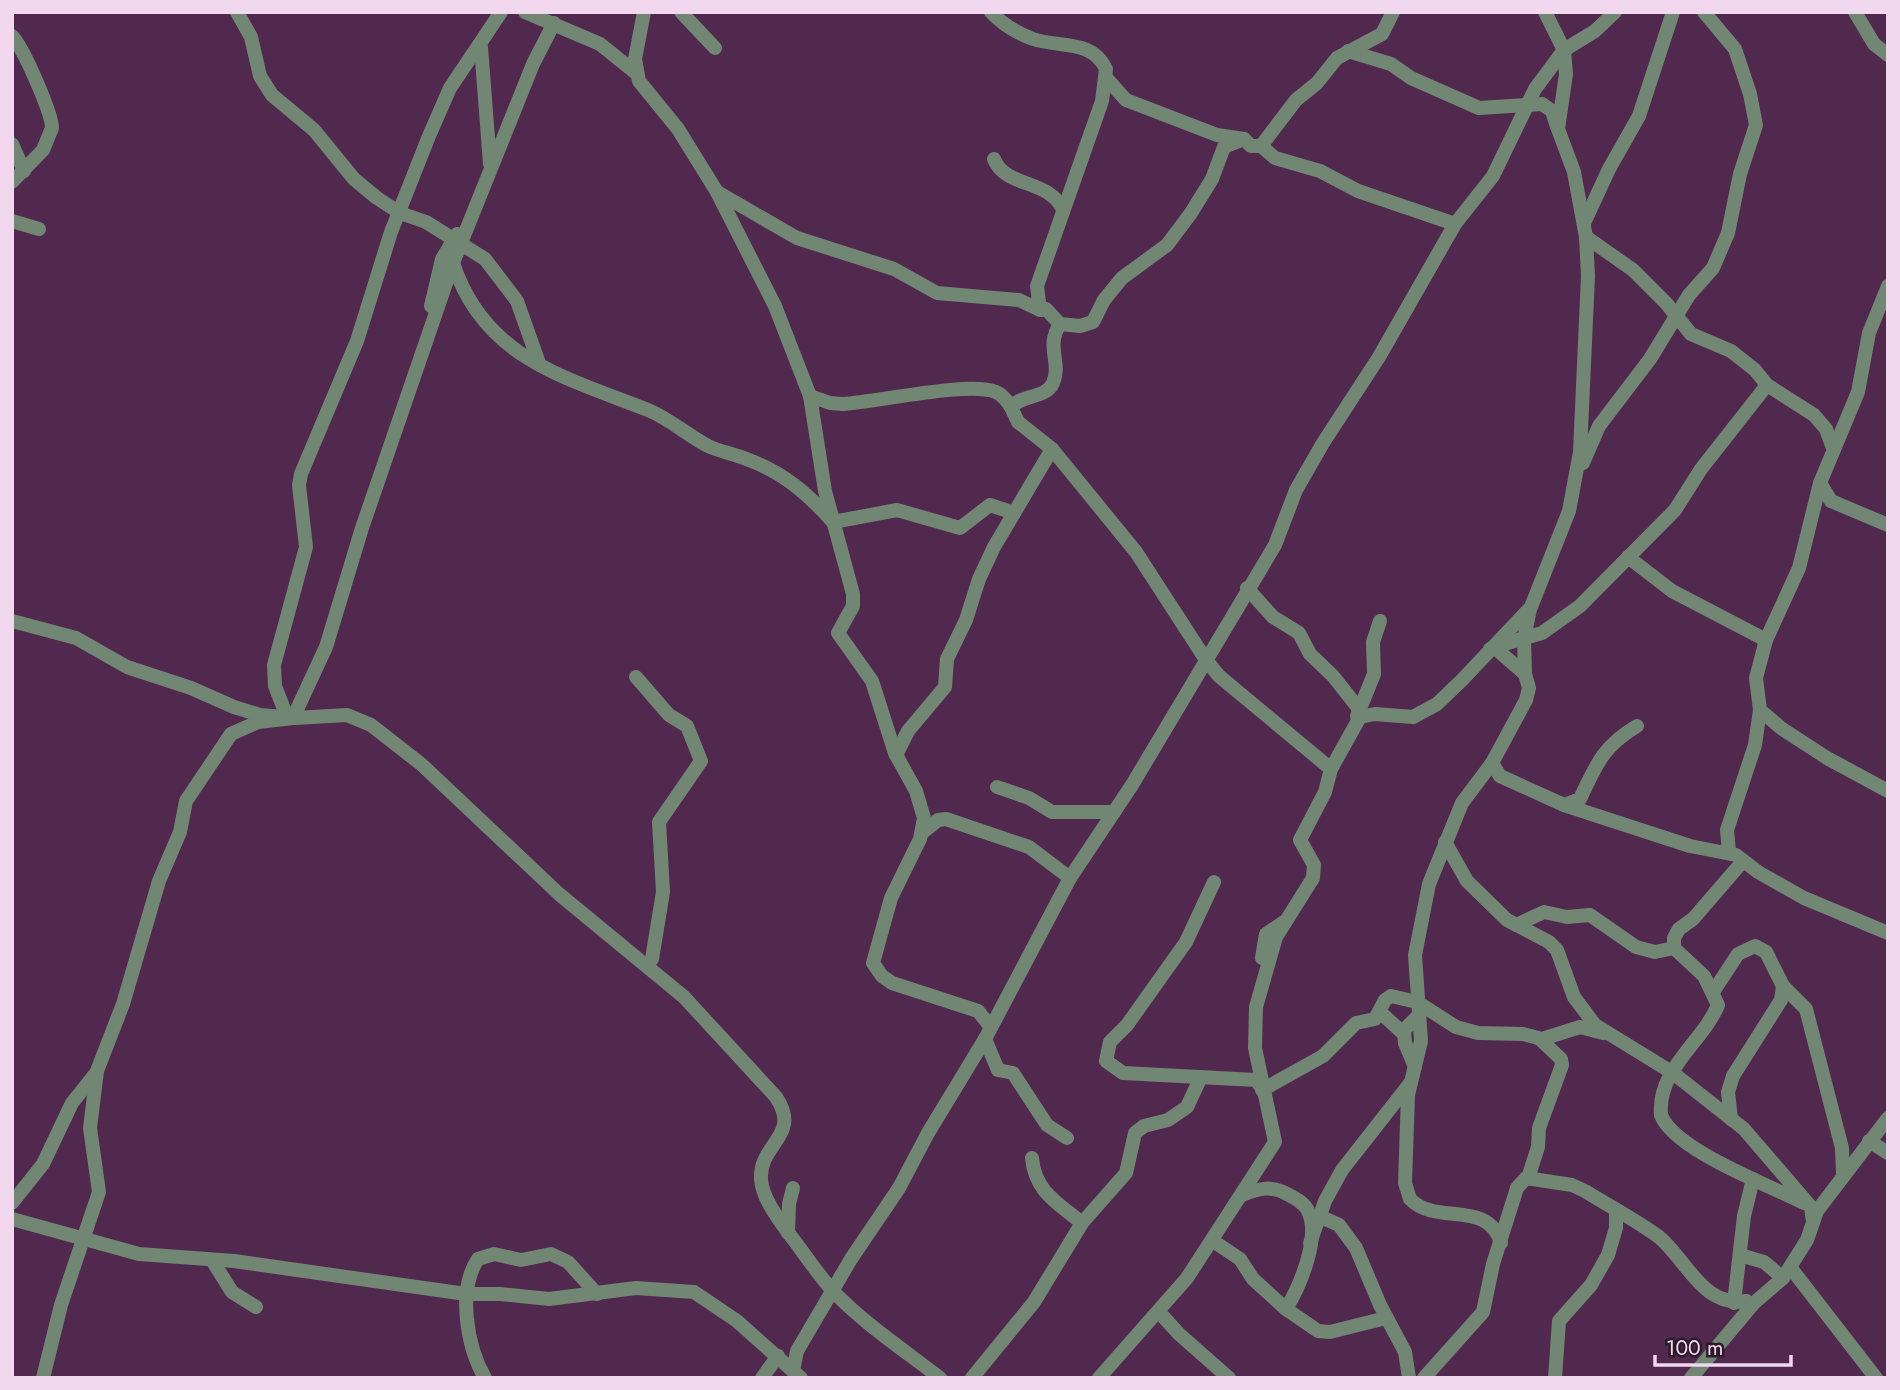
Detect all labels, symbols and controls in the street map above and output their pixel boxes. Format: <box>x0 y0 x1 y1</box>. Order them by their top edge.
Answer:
scale bar <box>1655 1324 1792 1368</box>
text: 100 m <box>1666 1333 1723 1363</box>

